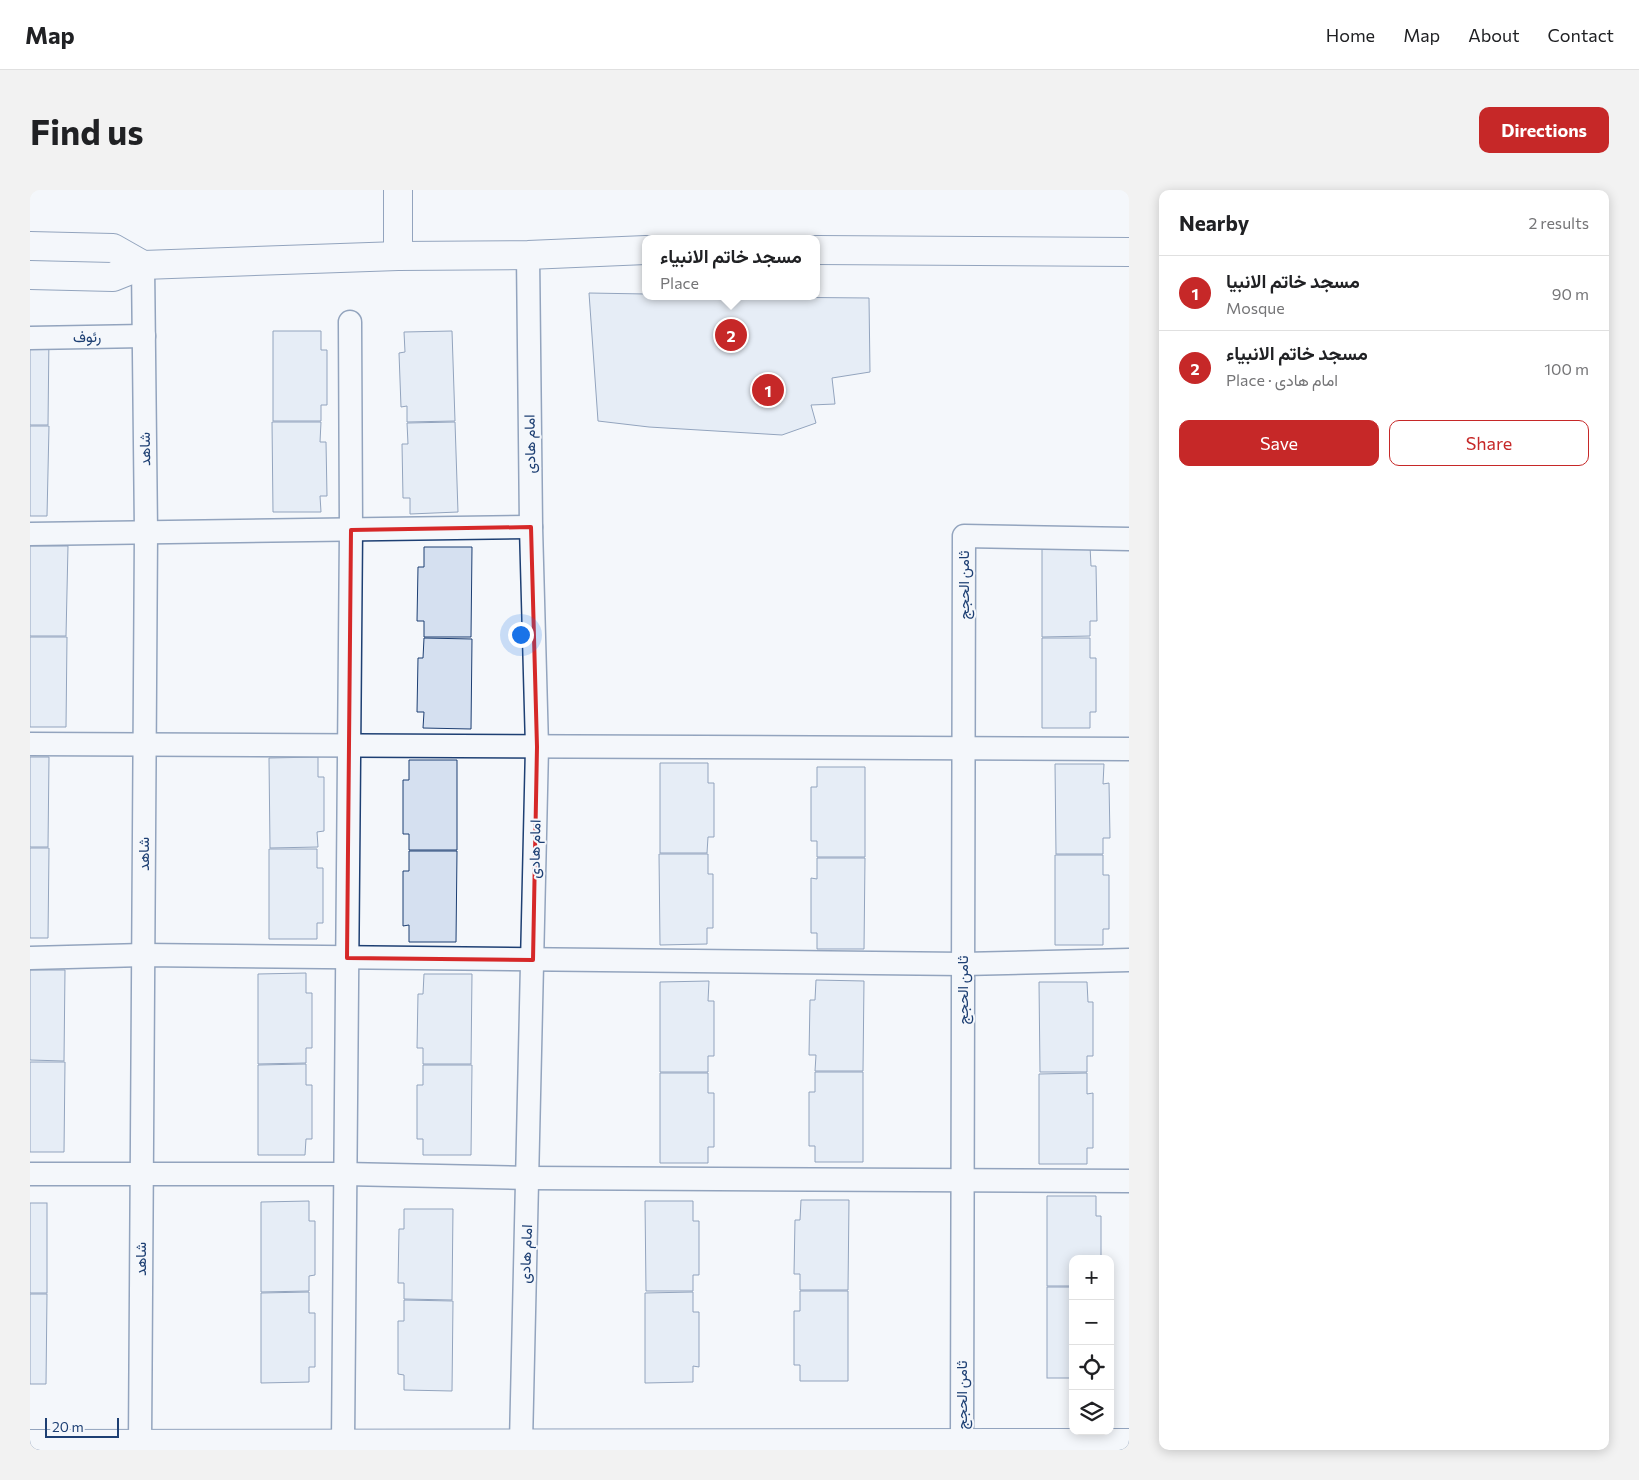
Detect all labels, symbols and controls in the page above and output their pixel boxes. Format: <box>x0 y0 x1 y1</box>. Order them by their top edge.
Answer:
text: Map <box>25 20 75 49</box>
text: Home <box>1326 24 1375 46</box>
text: Map <box>1403 24 1440 46</box>
text: About <box>1468 24 1520 46</box>
text: Contact <box>1548 24 1614 46</box>
button: Directions <box>1479 107 1609 153</box>
text: Find us <box>30 109 144 152</box>
text: Nearby <box>1179 210 1249 235</box>
text: 2 results <box>1528 213 1589 232</box>
popup <box>642 235 820 300</box>
text: مسجد خاتم الانبیاء <box>660 244 802 267</box>
text: مسجد خاتم الانبیا <box>1226 269 1360 292</box>
text: Place <box>660 273 699 292</box>
text: 1 <box>1191 284 1199 303</box>
text: 90 m <box>1552 284 1589 303</box>
text: Mosque <box>1226 298 1285 317</box>
pin: 2 <box>715 316 747 354</box>
street label: رئوف <box>73 327 101 346</box>
text: مسجد خاتم الانبیاء <box>1226 341 1368 364</box>
text: 2 <box>1190 359 1200 378</box>
text: 100 m <box>1544 359 1589 378</box>
text: Place · امام هادی <box>1226 370 1338 389</box>
pin: 1 <box>752 371 784 409</box>
street label: امام هادی <box>519 414 541 474</box>
button: Save <box>1179 420 1379 466</box>
button: Share <box>1389 420 1589 466</box>
street label: شاهد <box>135 432 153 466</box>
street label: ثامن الحجج <box>954 550 975 620</box>
your location <box>508 622 534 648</box>
street label: امام هادی <box>524 819 546 879</box>
street label: شاهد <box>134 837 152 871</box>
street label: ثامن الحجج <box>953 955 974 1025</box>
street label: امام هادی <box>515 1224 537 1284</box>
street label: شاهد <box>131 1242 149 1276</box>
map controls <box>1069 1255 1114 1435</box>
button: + <box>1069 1255 1114 1300</box>
button: − <box>1069 1300 1114 1345</box>
button: locate <box>1069 1345 1114 1390</box>
street label: ثامن الحجج <box>952 1360 973 1430</box>
button: layers <box>1069 1390 1114 1435</box>
scale bar <box>45 1415 119 1438</box>
text: 20 m <box>52 1418 84 1435</box>

